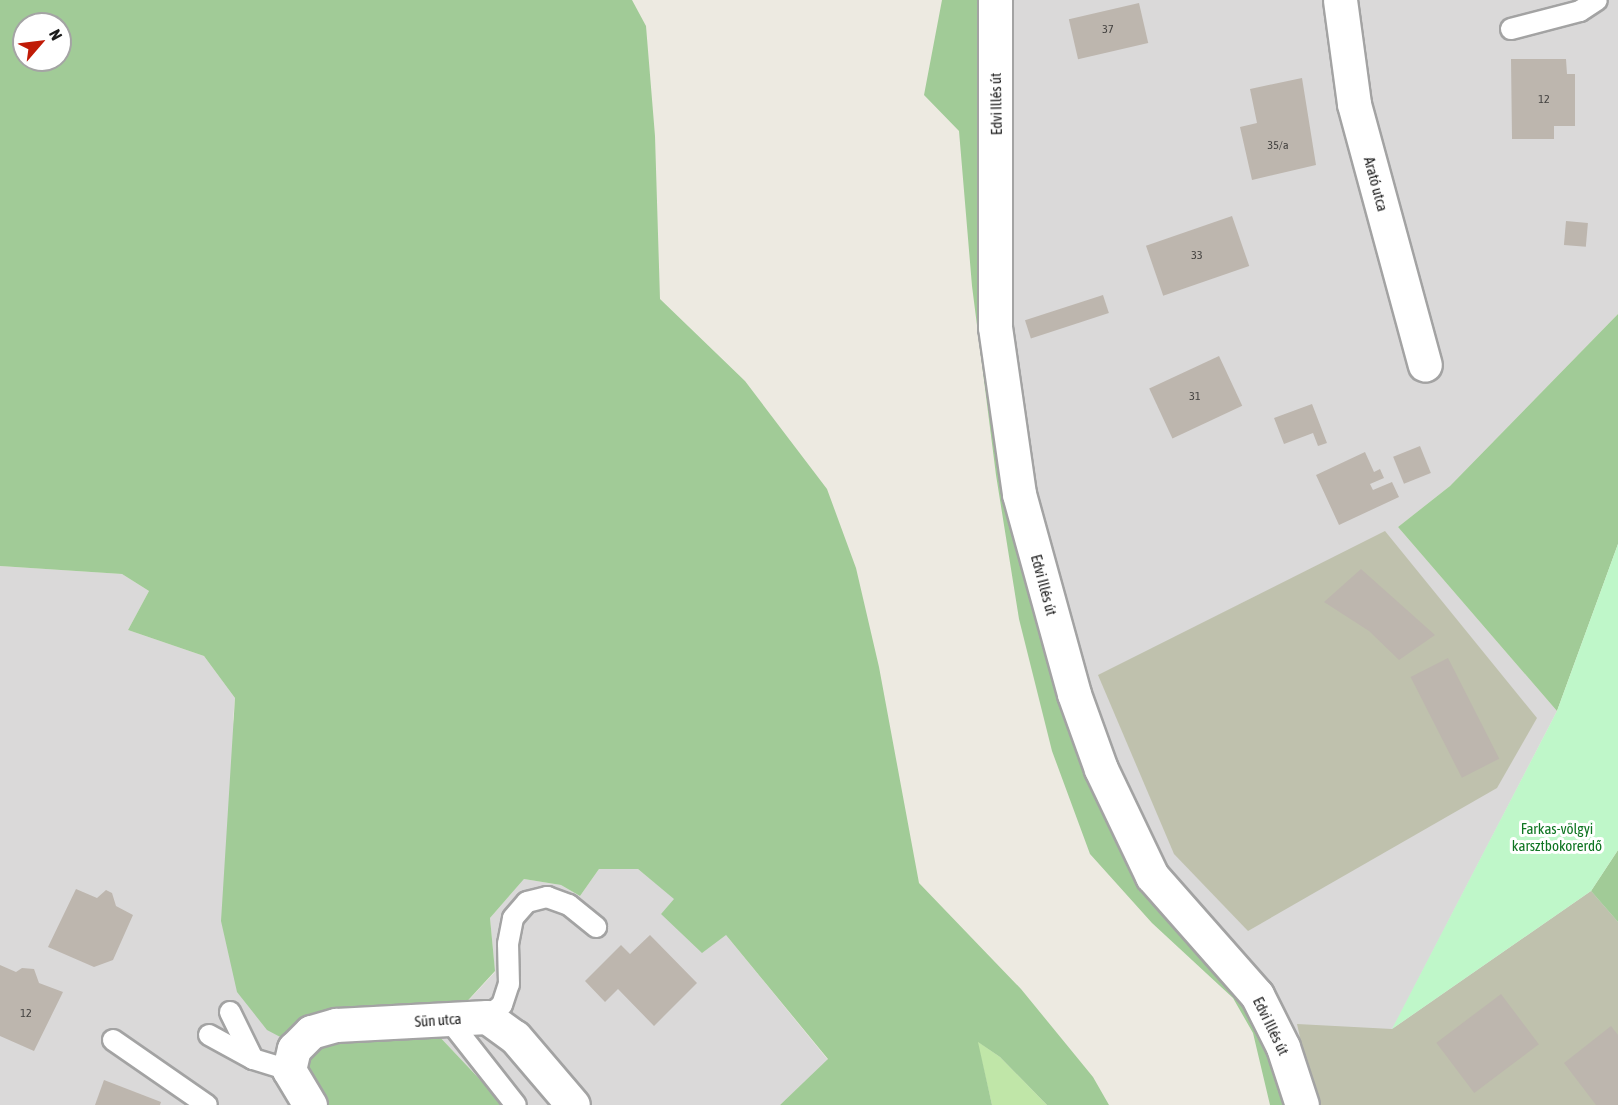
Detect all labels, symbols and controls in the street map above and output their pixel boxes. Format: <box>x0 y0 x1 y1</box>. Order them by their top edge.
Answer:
north arrow <box>12 12 72 72</box>
house number: 37 <box>1102 23 1114 37</box>
text: N <box>46 26 66 43</box>
street label: Edvi Illés út <box>986 73 1006 135</box>
house number: 12 <box>1538 93 1550 107</box>
house number: 35/a <box>1268 139 1288 153</box>
street label: Arató utca <box>1360 155 1392 213</box>
house number: 33 <box>1191 249 1203 263</box>
house number: 31 <box>1189 390 1201 404</box>
street label: Edvi Illés út <box>1027 552 1061 618</box>
park label: Farkas-völgyi karsztbokorerdő <box>1512 819 1602 854</box>
street label: Edvi Illés út <box>1249 994 1293 1058</box>
house number: 12 <box>20 1007 32 1021</box>
street label: Sün utca <box>414 1009 462 1031</box>

